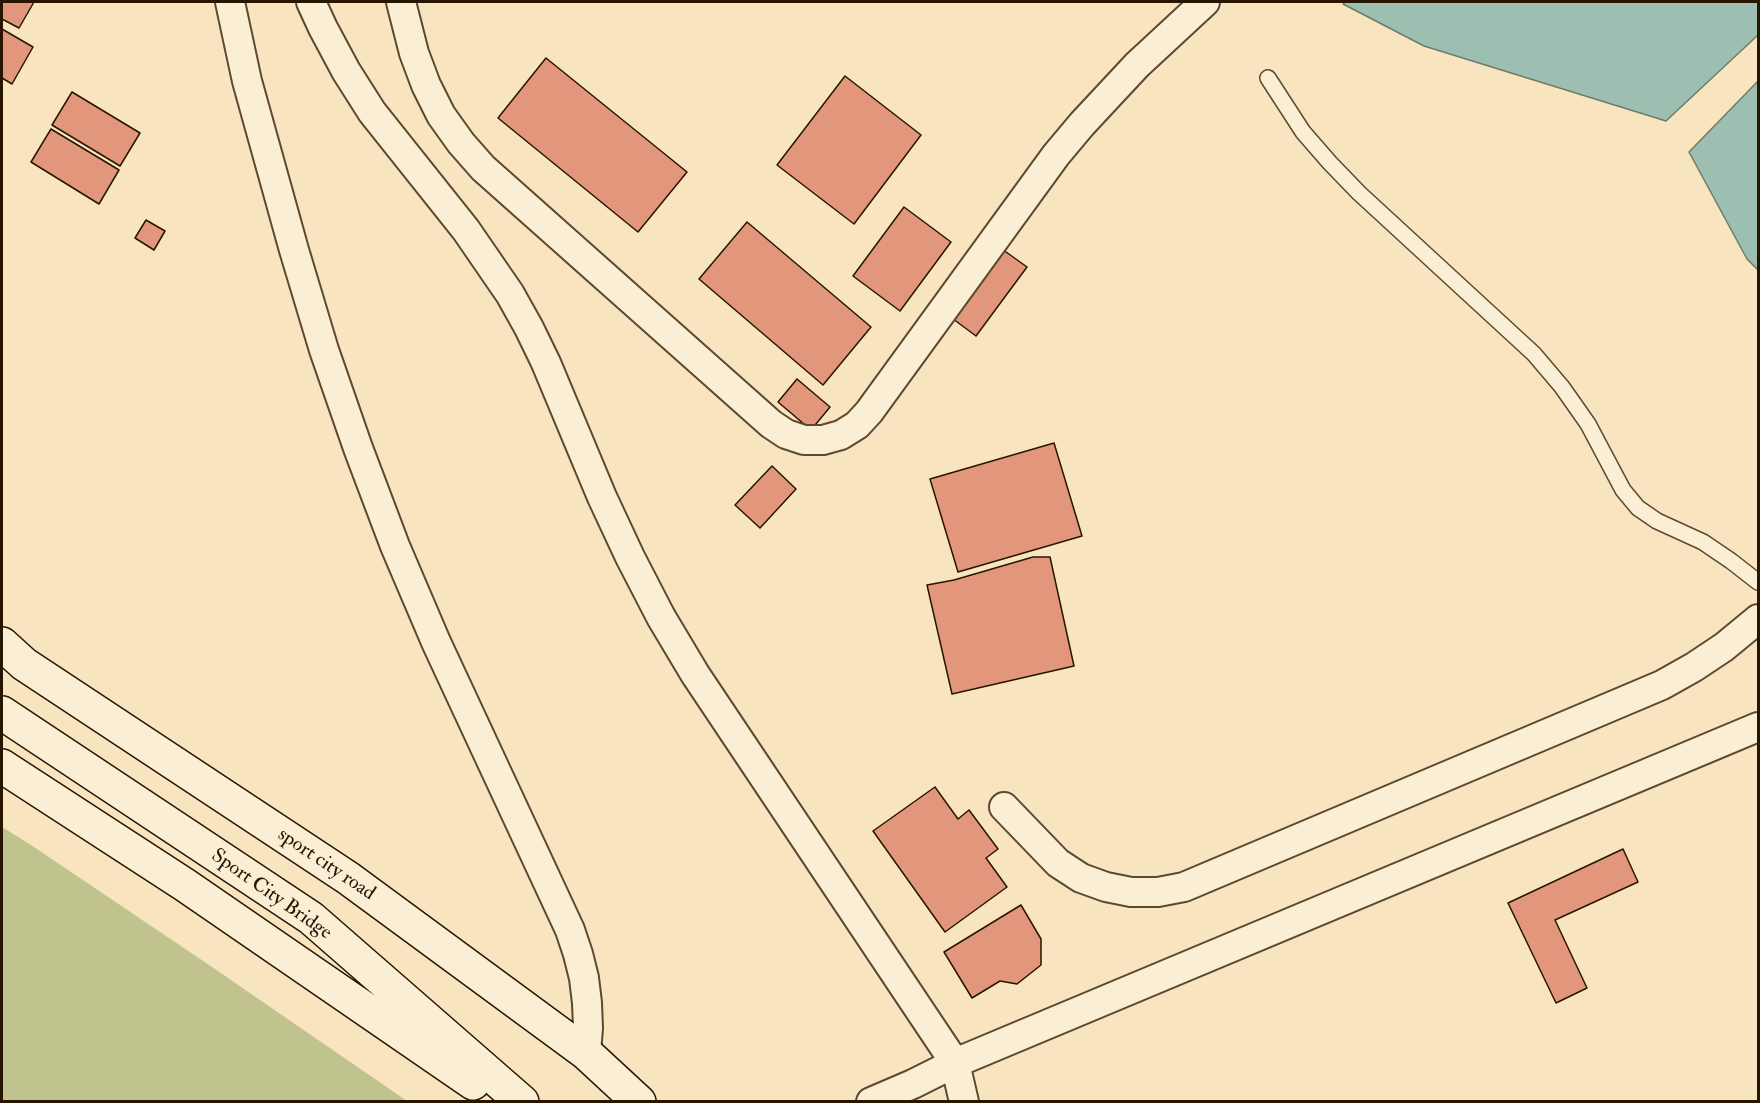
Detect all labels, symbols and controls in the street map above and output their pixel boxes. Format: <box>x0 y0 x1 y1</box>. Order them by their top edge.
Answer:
street label: sport city road <box>273 824 379 906</box>
street label: Sport City Bridge <box>206 844 336 946</box>

